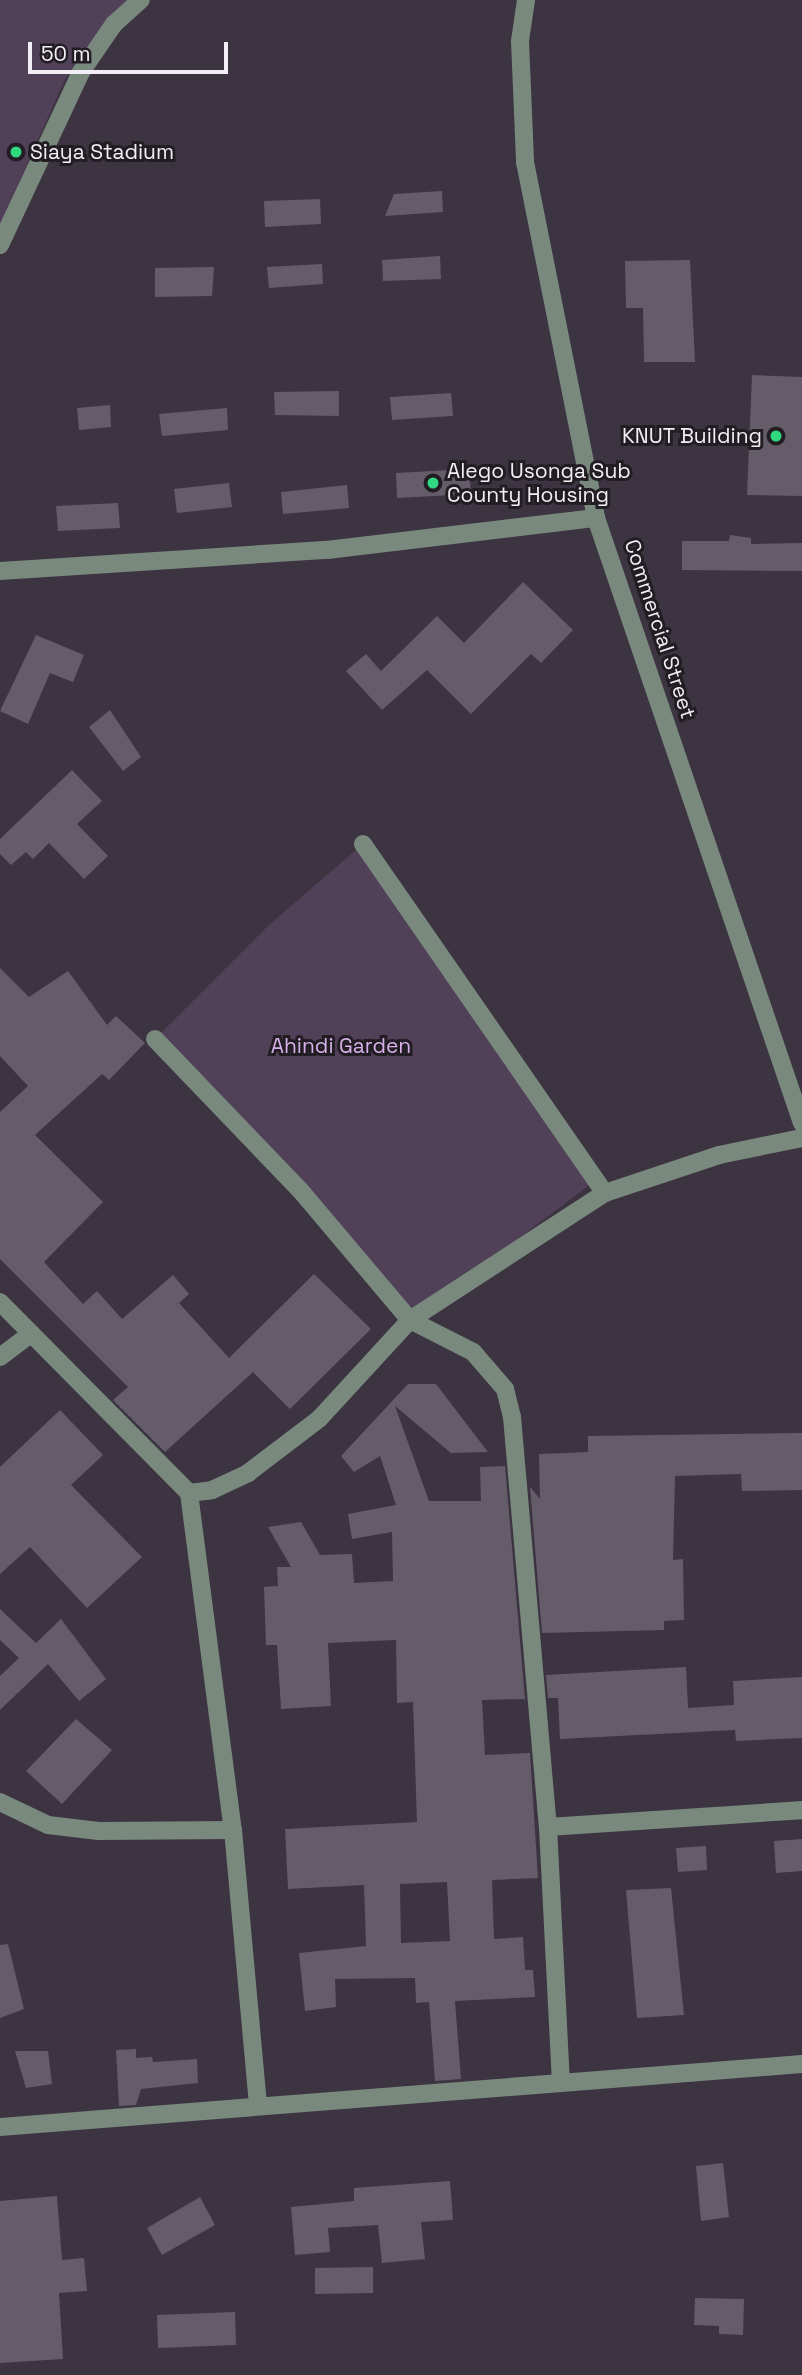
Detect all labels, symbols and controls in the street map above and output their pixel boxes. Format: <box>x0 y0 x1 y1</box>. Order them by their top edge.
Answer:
scale bar <box>32 28 231 72</box>
text: 50 m <box>41 40 91 67</box>
place label: Siaya Stadium <box>30 139 174 165</box>
marker: Siaya Stadium <box>8 144 24 160</box>
place label: KNUT Building <box>621 423 762 449</box>
marker: KNUT Building <box>768 428 784 444</box>
place label: Alego Usonga Sub County Housing <box>447 458 631 508</box>
marker: Alego Usonga Sub County Housing <box>425 475 441 491</box>
street label: Commercial Street <box>619 536 701 722</box>
park label: Ahindi Garden <box>271 1033 411 1059</box>

